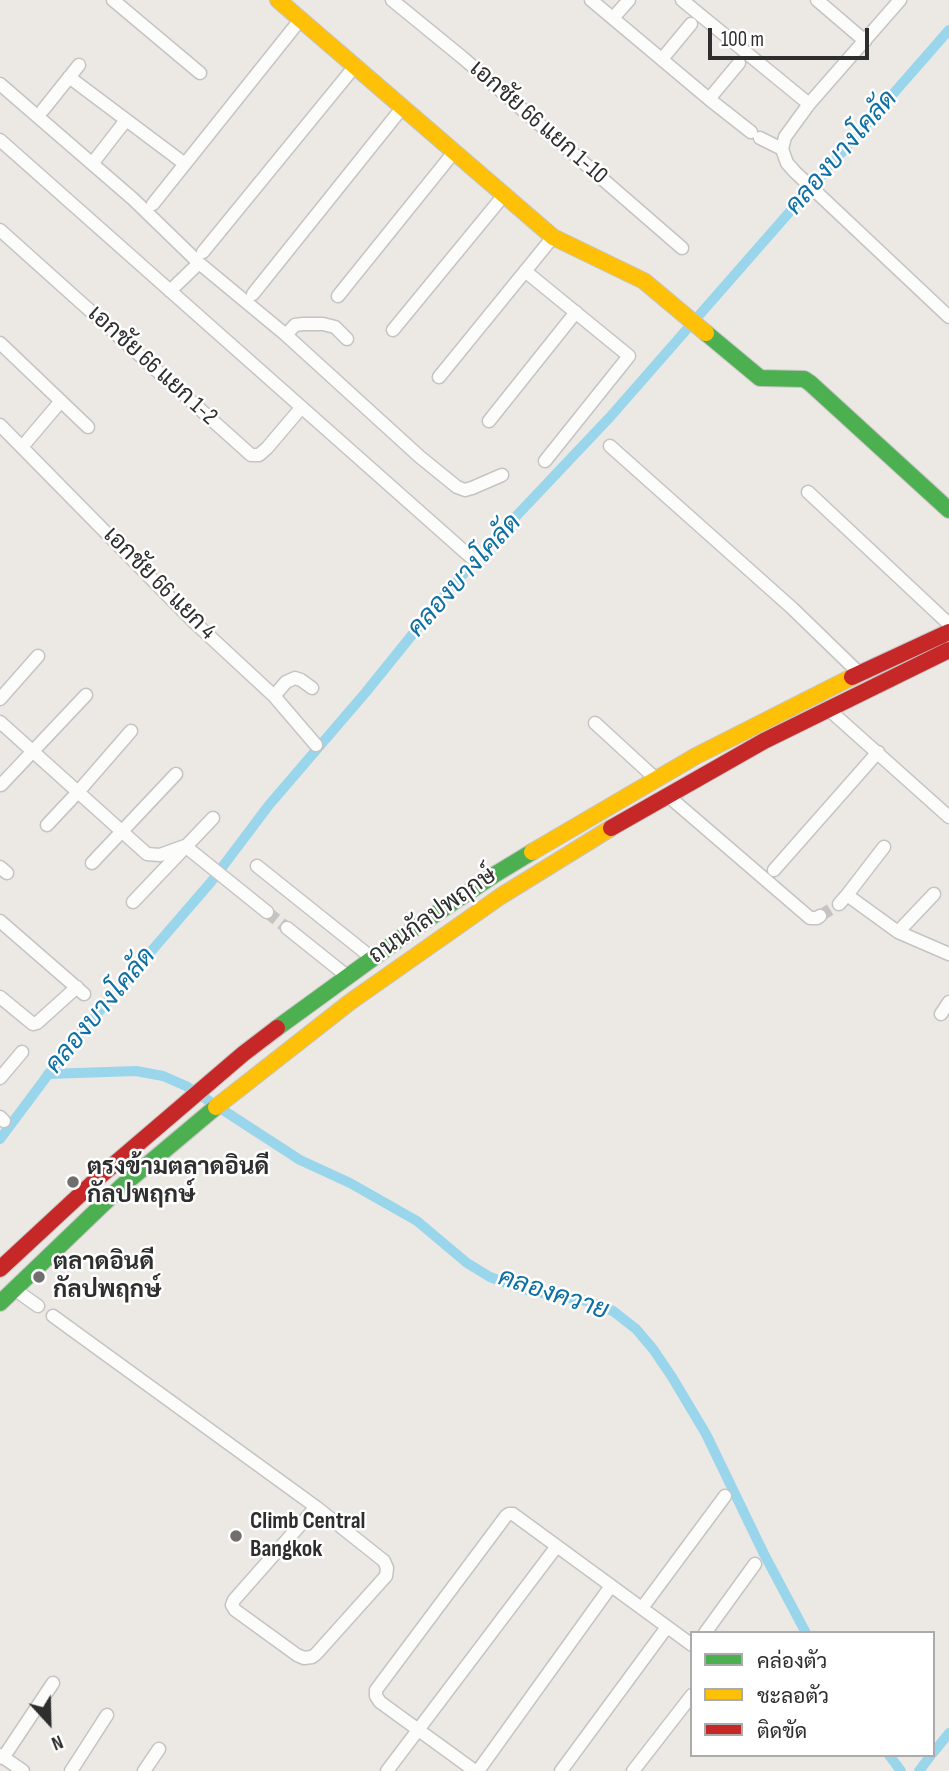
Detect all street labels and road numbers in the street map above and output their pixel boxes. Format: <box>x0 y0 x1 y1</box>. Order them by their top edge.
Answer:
street label: เอกชัย 66 แยก 1-10 <box>463 55 613 191</box>
street label: เอกชัย 66 แยก 1-2 <box>81 300 223 432</box>
street label: เอกชัย 66 แยก 4 <box>97 522 221 646</box>
street label: ถนนกัลปพฤกษ์ <box>364 861 502 971</box>

